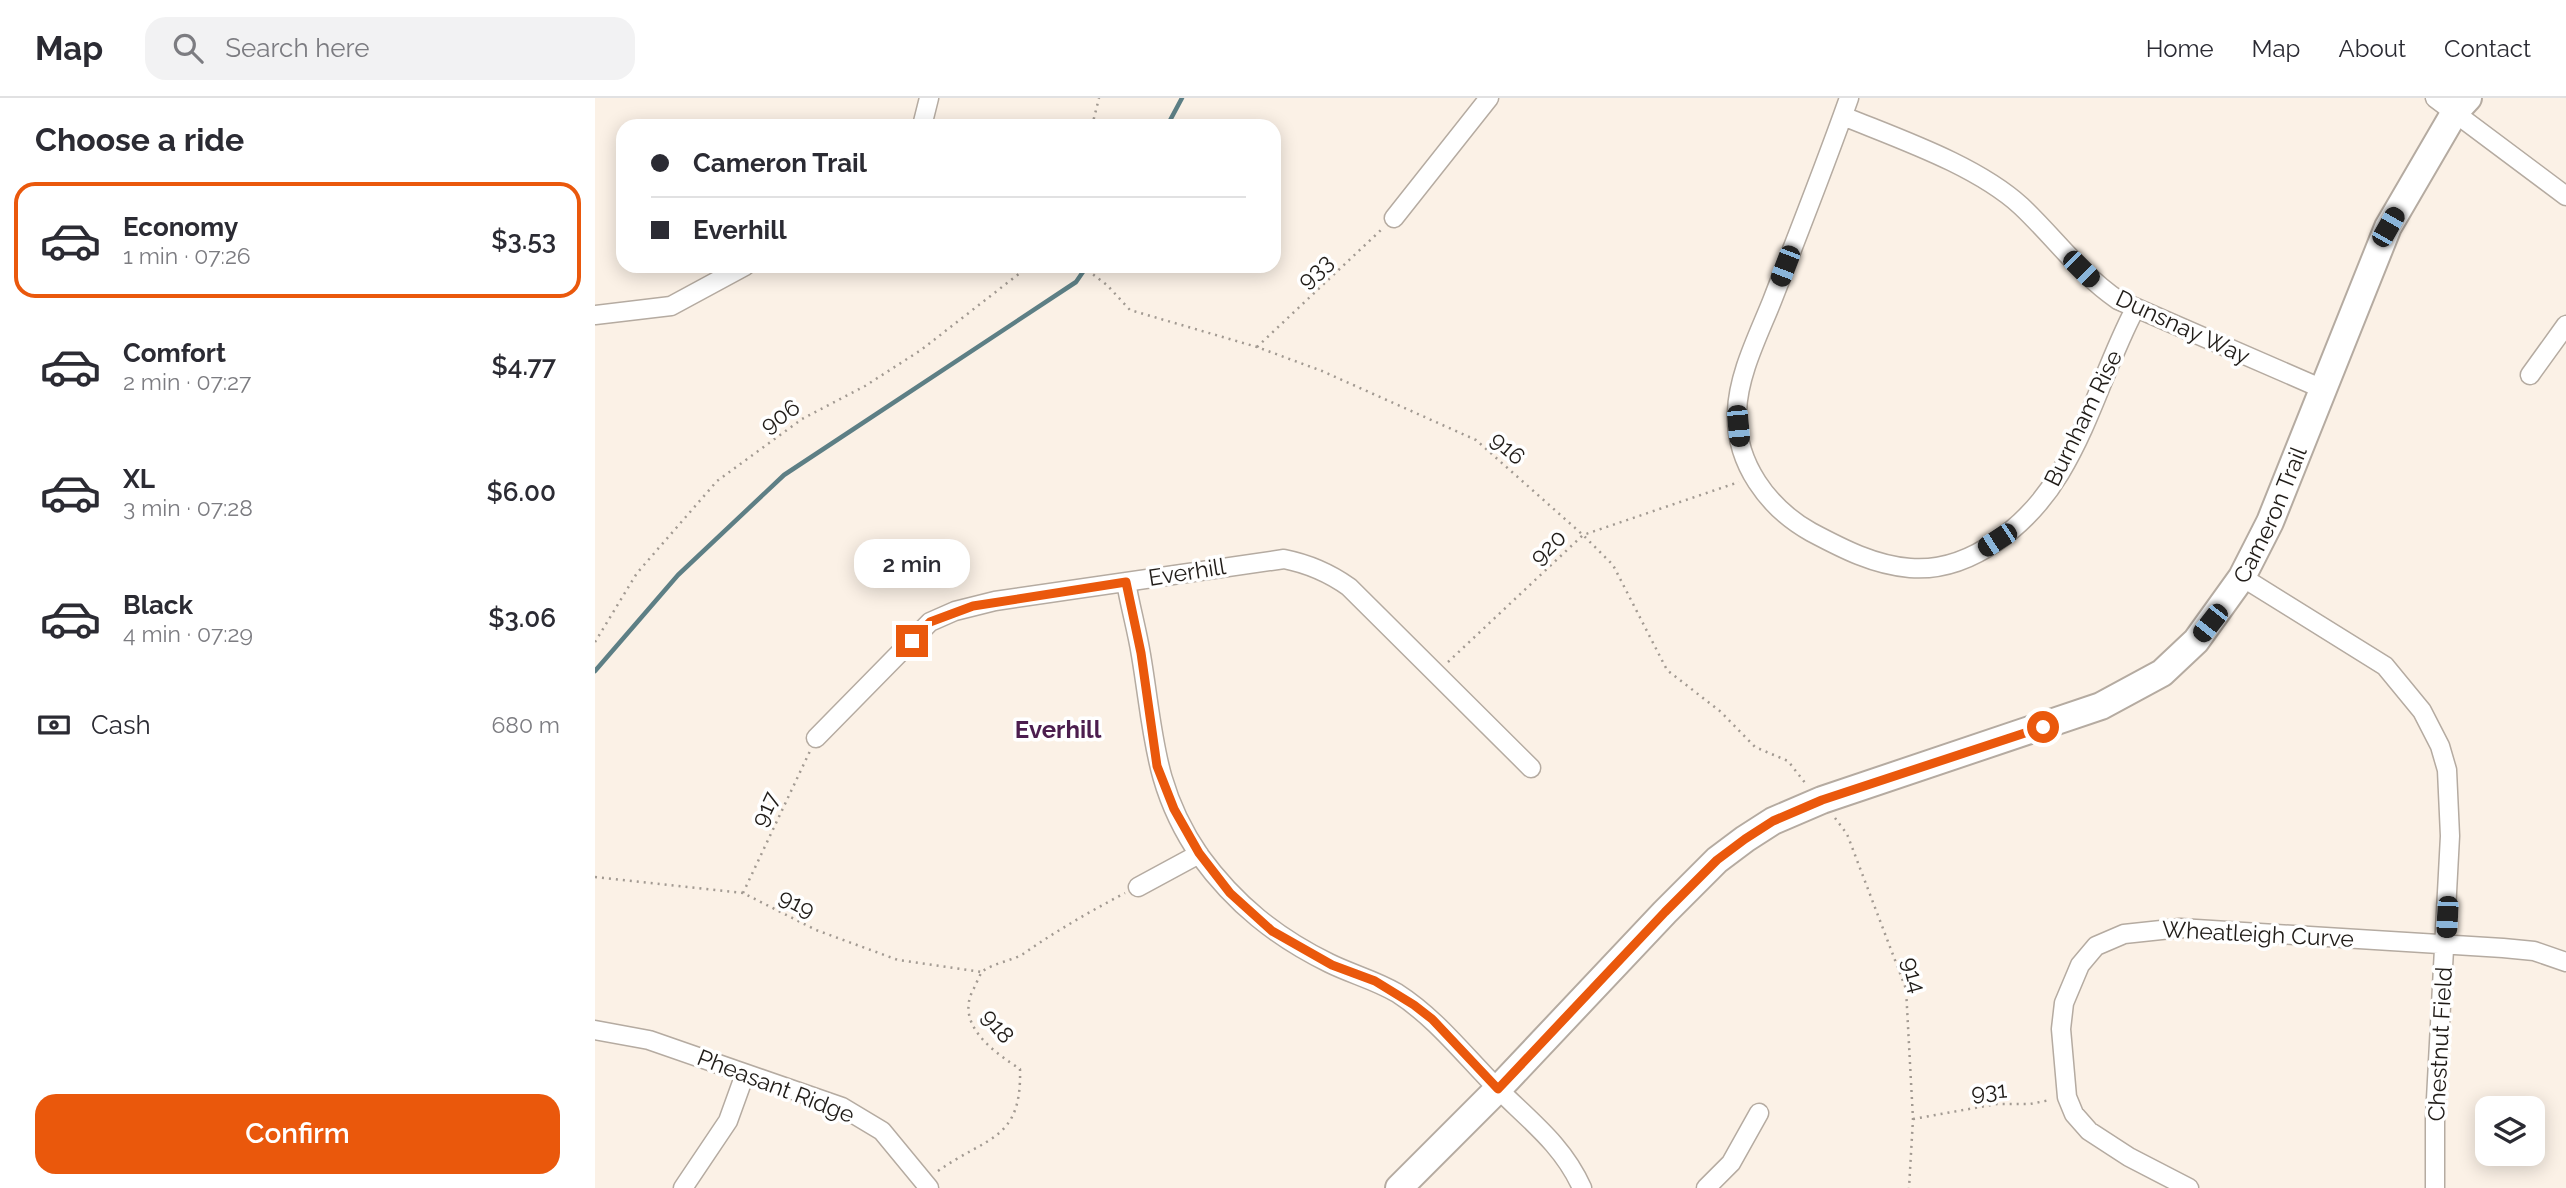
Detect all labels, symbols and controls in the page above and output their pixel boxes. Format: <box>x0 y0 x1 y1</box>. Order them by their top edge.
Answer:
search box <box>145 17 635 80</box>
text: Map <box>35 29 103 68</box>
icon: search <box>169 29 207 67</box>
text: Search here <box>225 33 370 63</box>
text: Home <box>2146 34 2214 63</box>
text: Map <box>2252 34 2300 63</box>
text: About <box>2338 34 2406 63</box>
text: Contact <box>2444 34 2531 63</box>
text: Choose a ride <box>35 121 244 158</box>
text: Cameron Trail <box>693 148 867 178</box>
car <box>2369 204 2408 250</box>
icon: car <box>39 209 102 272</box>
text: Economy <box>123 212 238 242</box>
text: Everhill <box>693 215 787 245</box>
text: $3.53 <box>491 225 556 255</box>
text: 1 min · 07:26 <box>123 242 251 269</box>
car <box>1768 243 1803 289</box>
car <box>2059 247 2104 291</box>
street label: 933 <box>1292 248 1338 293</box>
street label: Dunsnay Way <box>2112 284 2254 369</box>
icon: car <box>39 335 102 398</box>
text: Comfort <box>123 338 226 368</box>
street label: Burnham Rise <box>2038 345 2127 490</box>
text: $4.77 <box>491 351 556 381</box>
text: 2 min · 07:27 <box>123 368 251 395</box>
street label: 906 <box>755 393 804 438</box>
car <box>1726 404 1751 448</box>
street label: 916 <box>1485 425 1531 470</box>
street label: Cameron Trail <box>2227 442 2312 588</box>
icon: car <box>39 461 102 524</box>
text: XL <box>123 464 155 494</box>
text: $6.00 <box>486 477 556 507</box>
text: 3 min · 07:28 <box>123 494 253 521</box>
car <box>1974 520 2021 560</box>
street label: 920 <box>1524 523 1571 570</box>
callout: 2 min <box>854 540 970 588</box>
text: 2 min <box>883 550 941 577</box>
street label: Everhill <box>1146 552 1228 591</box>
icon: car <box>39 587 102 650</box>
text: Black <box>123 590 193 620</box>
car <box>2189 600 2232 646</box>
text: $3.06 <box>488 603 556 633</box>
text: 4 min · 07:29 <box>123 620 253 647</box>
route end <box>896 625 928 657</box>
icon: cash <box>35 706 73 744</box>
text: Cash <box>91 710 151 740</box>
text: 680 m <box>491 711 560 738</box>
route start <box>2027 711 2059 743</box>
district label: Everhill <box>1015 715 1102 744</box>
street label: 917 <box>745 786 785 831</box>
street label: 919 <box>775 882 820 923</box>
car <box>2436 895 2459 939</box>
street label: Wheatleigh Curve <box>2161 915 2355 952</box>
street label: 914 <box>1897 954 1932 996</box>
street label: Chestnut Field <box>2422 966 2457 1122</box>
street label: 918 <box>976 1003 1021 1049</box>
street label: Pheasant Ridge <box>694 1043 859 1128</box>
street label: 931 <box>1970 1075 2008 1106</box>
button: Confirm <box>35 1094 560 1174</box>
map controls <box>2475 1096 2545 1166</box>
button: layers <box>2475 1096 2545 1166</box>

